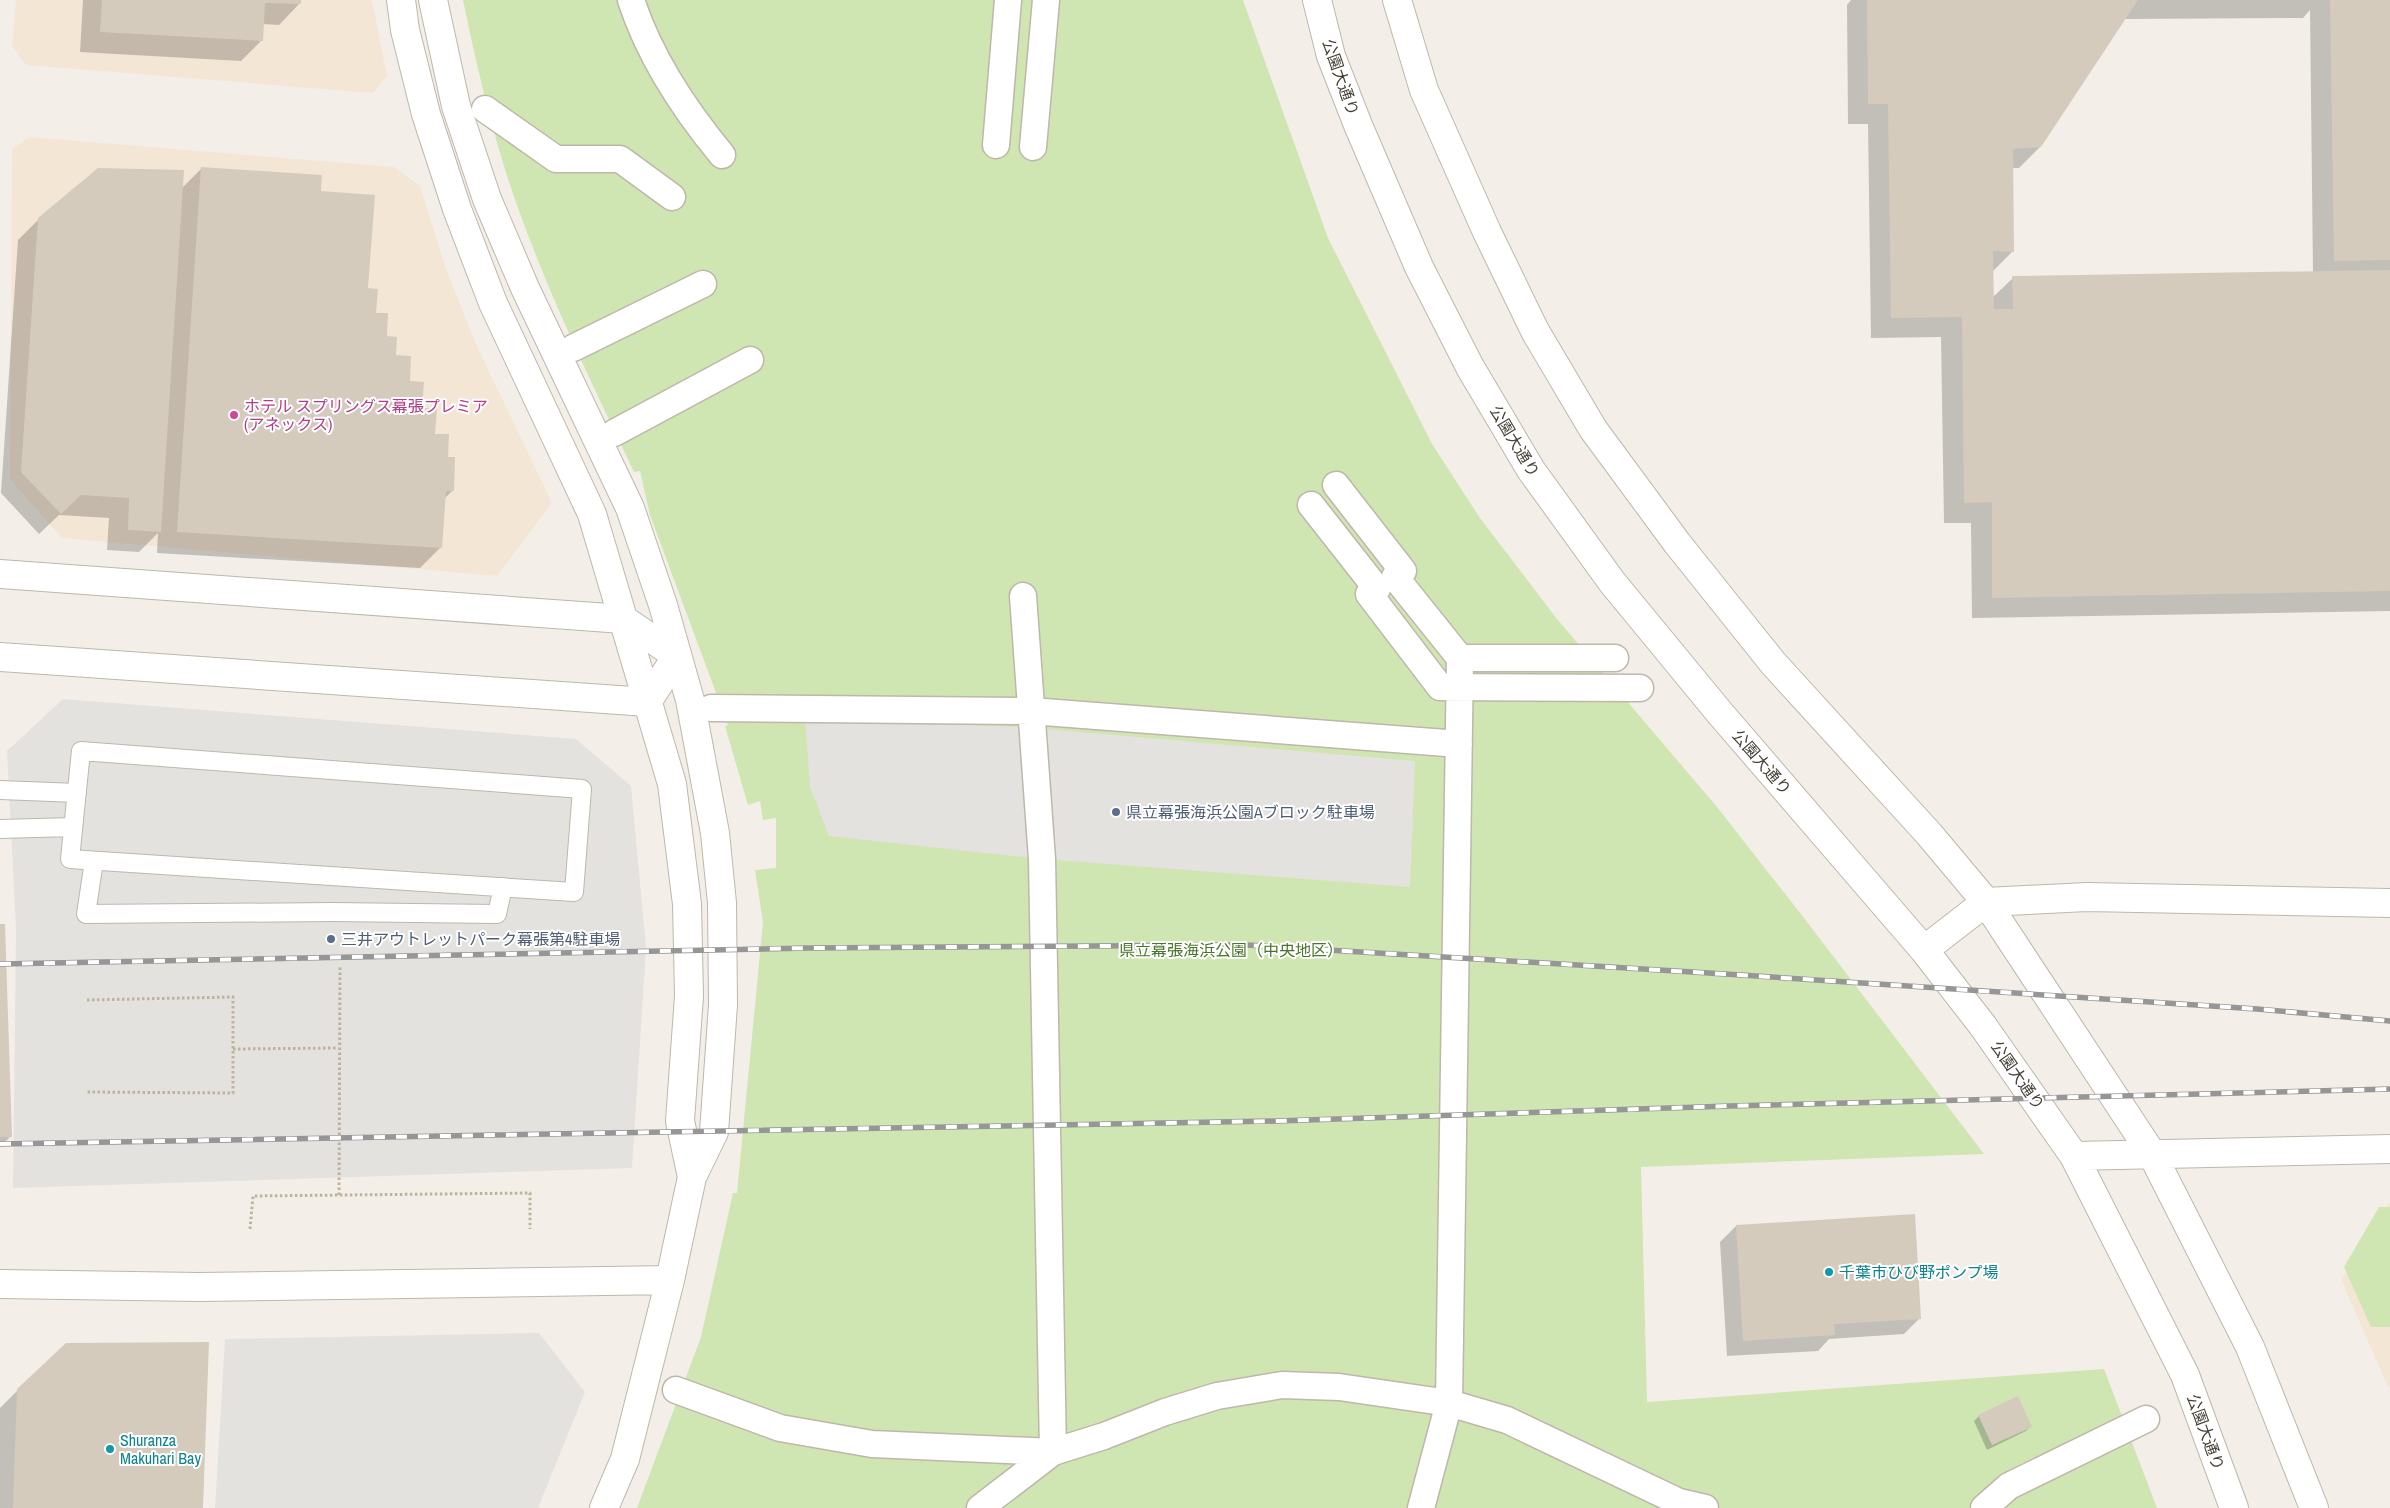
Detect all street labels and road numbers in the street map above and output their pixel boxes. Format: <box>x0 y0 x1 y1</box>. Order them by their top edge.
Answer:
street label: 公園大通り <box>1318 36 1364 118</box>
street label: 公園大通り <box>1485 401 1545 481</box>
street label: 公園大通り <box>1727 725 1797 799</box>
street label: 公園大通り <box>1986 1036 2050 1114</box>
street label: 公園大通り <box>2182 1391 2230 1473</box>

